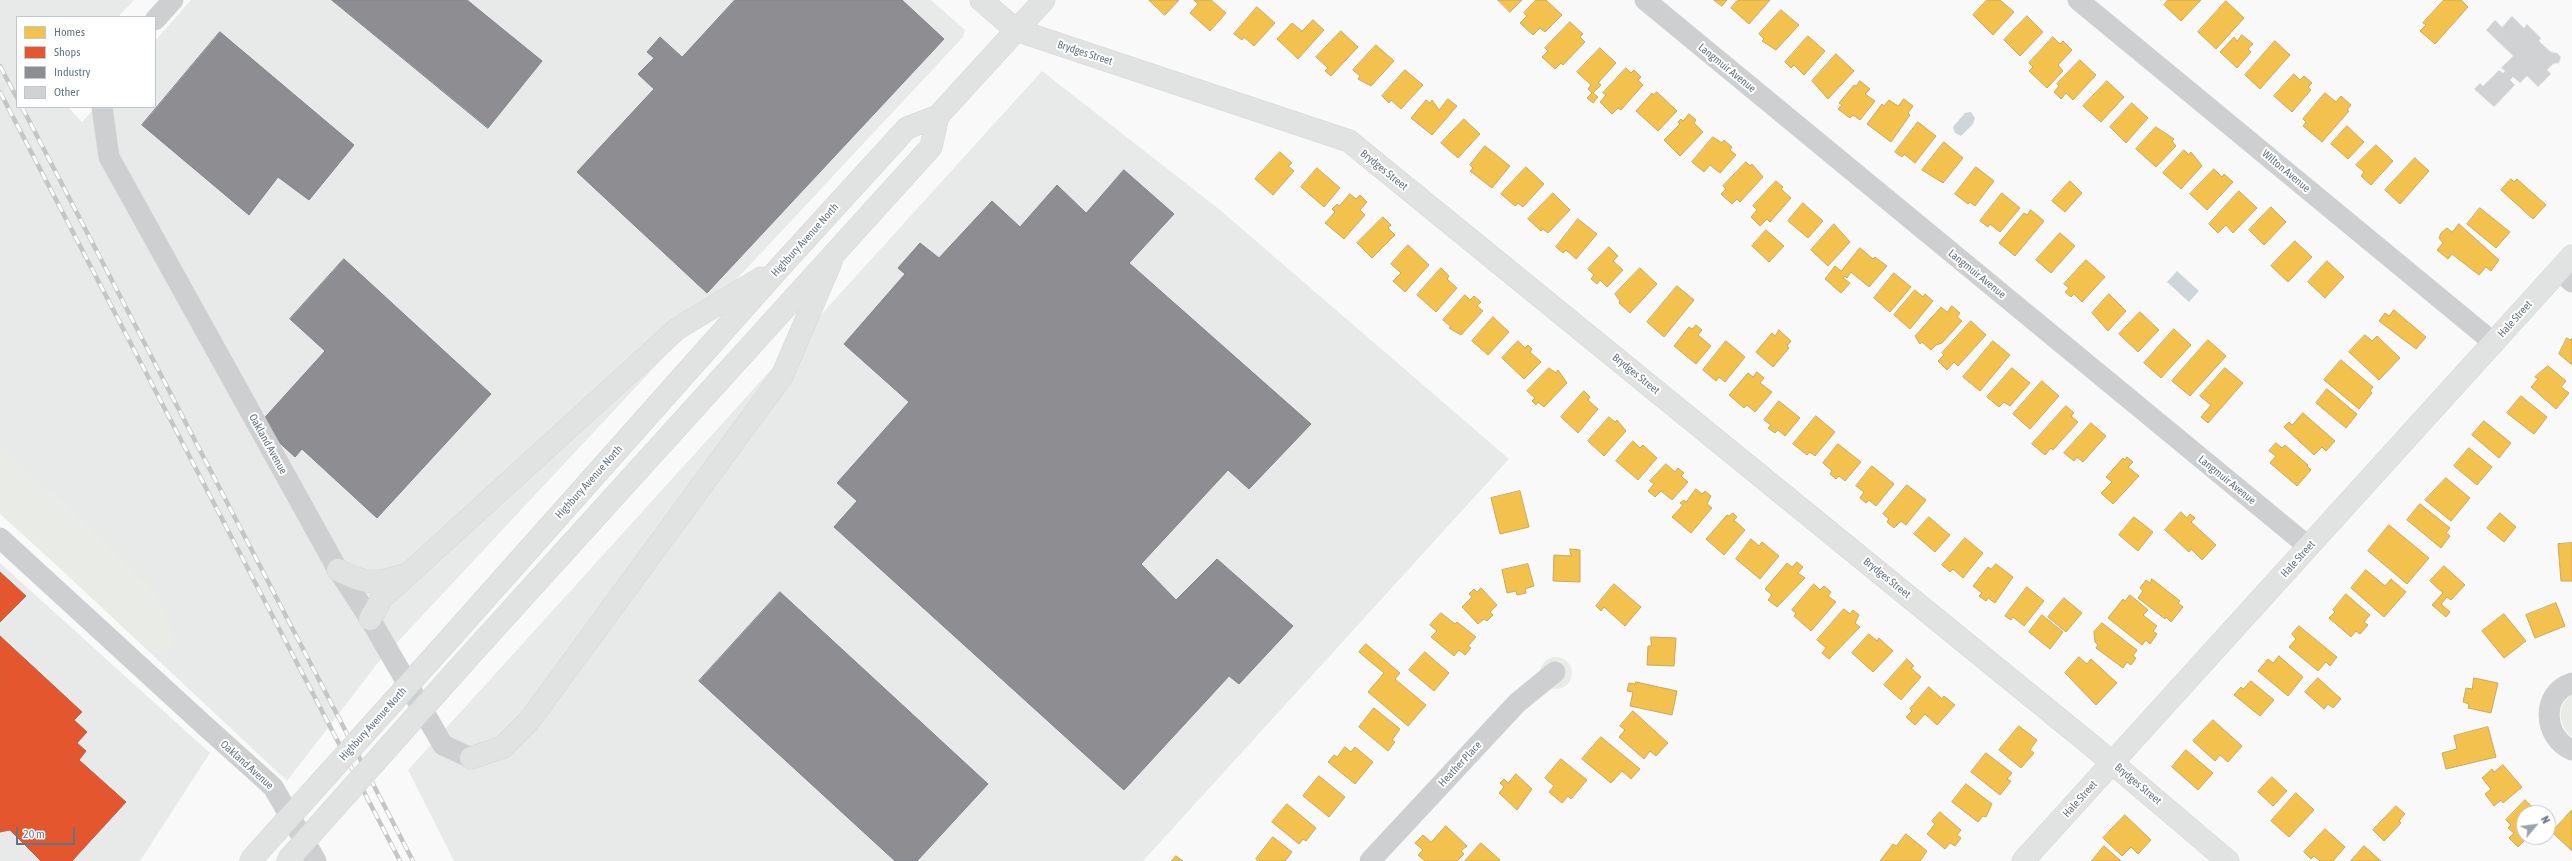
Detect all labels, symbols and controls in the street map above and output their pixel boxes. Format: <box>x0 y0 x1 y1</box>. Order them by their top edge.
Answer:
legend <box>16 16 156 108</box>
text: Homes <box>54 25 85 39</box>
street label: Brydges Street <box>1056 38 1114 68</box>
street label: Langmuir Avenue <box>1695 41 1759 95</box>
text: Shops <box>54 45 80 59</box>
text: Industry <box>54 65 91 79</box>
text: Other <box>54 85 79 99</box>
street label: Brydges Street <box>1358 147 1410 193</box>
street label: Wilton Avenue <box>2259 147 2313 195</box>
street label: Highbury Avenue North <box>769 201 841 279</box>
street label: Langmuir Avenue <box>1945 247 2009 301</box>
street label: Hale Street <box>2495 298 2535 340</box>
street label: Brydges Street <box>1610 351 1662 397</box>
street label: Oakland Avenue <box>246 412 290 476</box>
street label: Highbury Avenue North <box>553 443 625 521</box>
street label: Langmuir Avenue <box>2195 453 2259 507</box>
street label: Hale Street <box>2278 538 2318 580</box>
street label: Brydges Street <box>1861 555 1913 601</box>
street label: Highbury Avenue North <box>337 685 409 763</box>
street label: Oakland Avenue <box>218 738 276 792</box>
street label: Heather Place <box>1436 739 1484 789</box>
street label: Brydges Street <box>2112 761 2164 807</box>
street label: Hale Street <box>2060 778 2100 820</box>
north arrow <box>2516 805 2556 845</box>
text: N <box>2539 814 2552 825</box>
scale bar <box>18 819 77 845</box>
text: 20 m <box>23 827 45 841</box>

